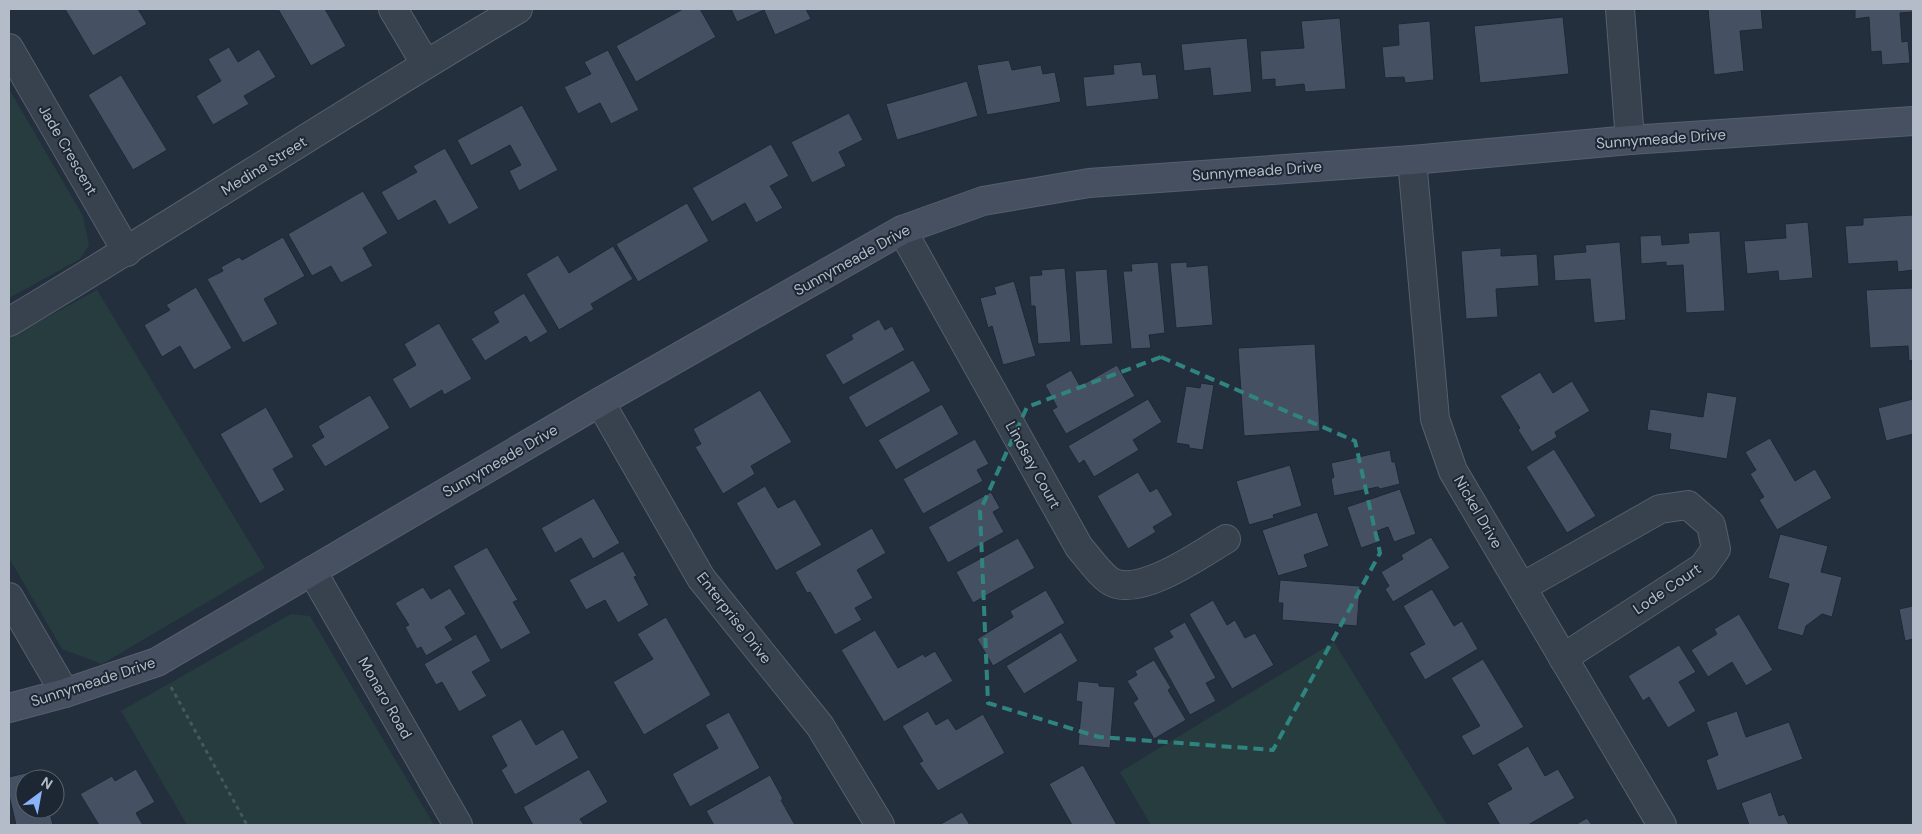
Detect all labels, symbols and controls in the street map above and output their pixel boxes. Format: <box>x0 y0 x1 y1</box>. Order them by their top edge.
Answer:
street label: Jade Crescent <box>34 101 102 199</box>
street label: Sunnymeade Drive <box>1595 124 1727 154</box>
street label: Medina Street <box>217 132 311 200</box>
street label: Sunnymeade Drive <box>1191 156 1323 186</box>
street label: Sunnymeade Drive <box>790 220 914 300</box>
street label: Lindsay Court <box>1001 418 1065 512</box>
street label: Sunnymeade Drive <box>439 420 561 502</box>
street label: Nickel Drive <box>1449 472 1507 552</box>
street label: Lode Court <box>1629 559 1705 619</box>
street label: Enterprise Drive <box>692 568 776 668</box>
street label: Sunnymeade Drive <box>28 652 158 712</box>
street label: Monaro Road <box>353 653 417 743</box>
north arrow <box>15 769 65 819</box>
text: N <box>38 773 56 793</box>

